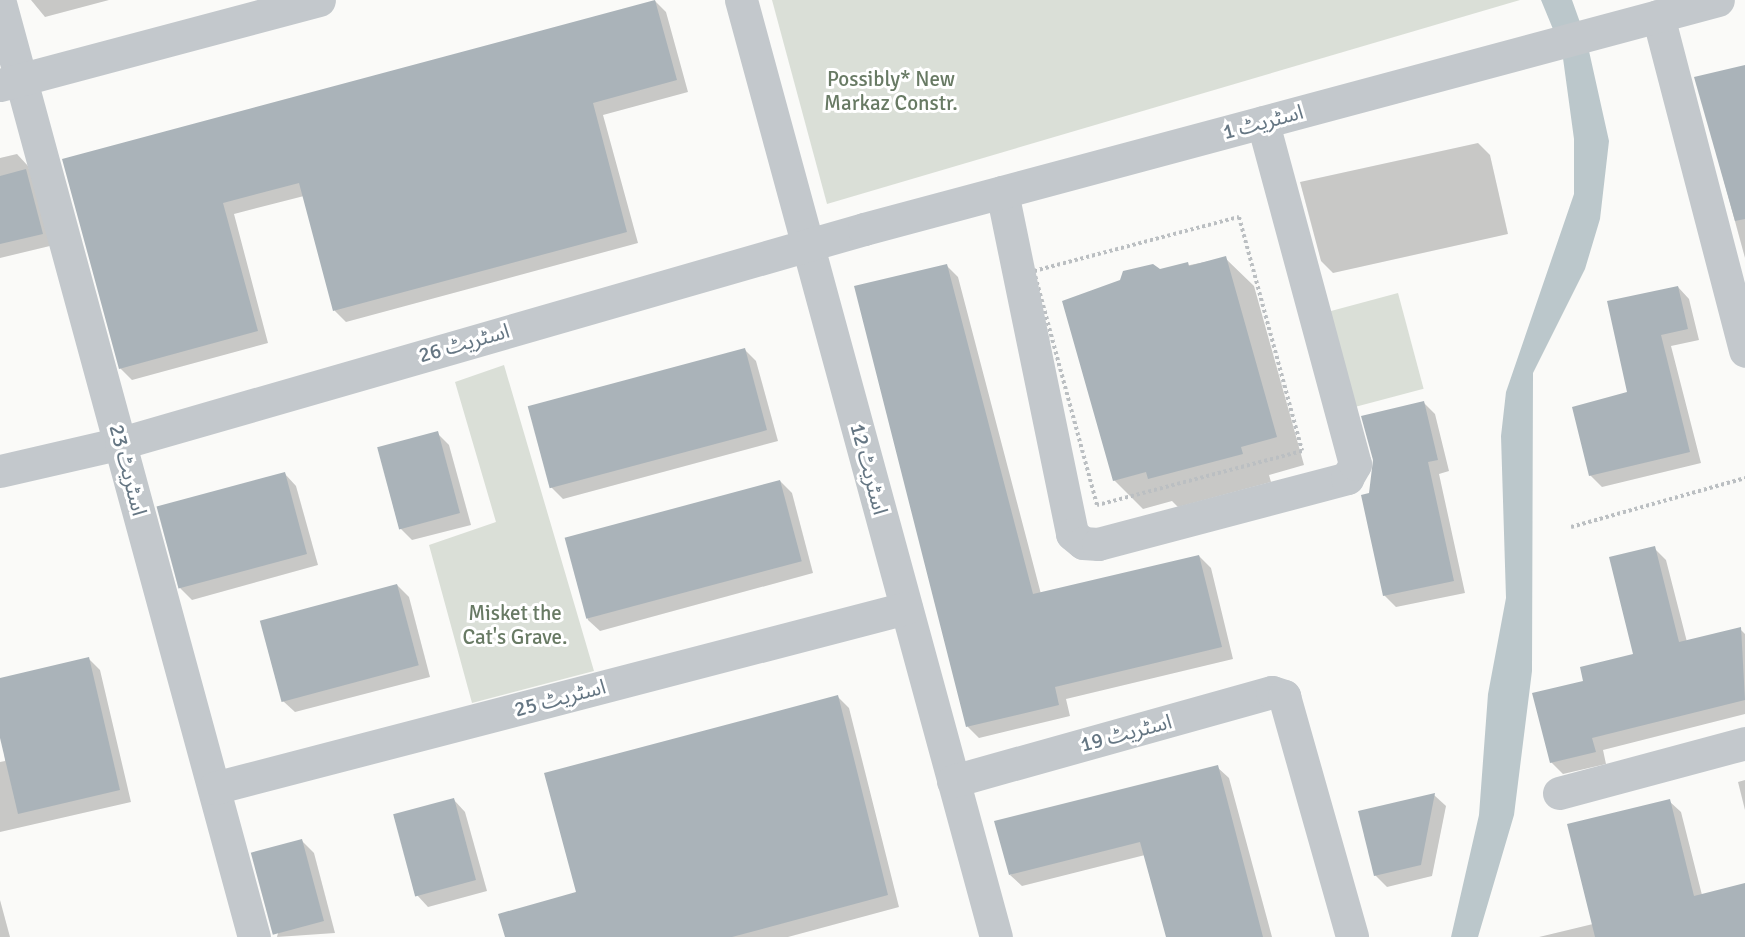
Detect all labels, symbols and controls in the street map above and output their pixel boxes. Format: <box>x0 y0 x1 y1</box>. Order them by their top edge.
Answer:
park label: Possibly* New Markaz Constr. <box>824 66 958 116</box>
street label: اسٹریٹ 1 <box>1220 99 1306 145</box>
street label: اسٹریٹ 26 <box>416 318 512 368</box>
street label: اسٹریٹ 12 <box>845 421 893 517</box>
street label: اسٹریٹ 23 <box>104 422 152 518</box>
park label: Misket the Cat's Grave. <box>462 600 568 650</box>
street label: اسٹریٹ 25 <box>512 674 608 722</box>
street label: اسٹریٹ 19 <box>1078 709 1174 757</box>

